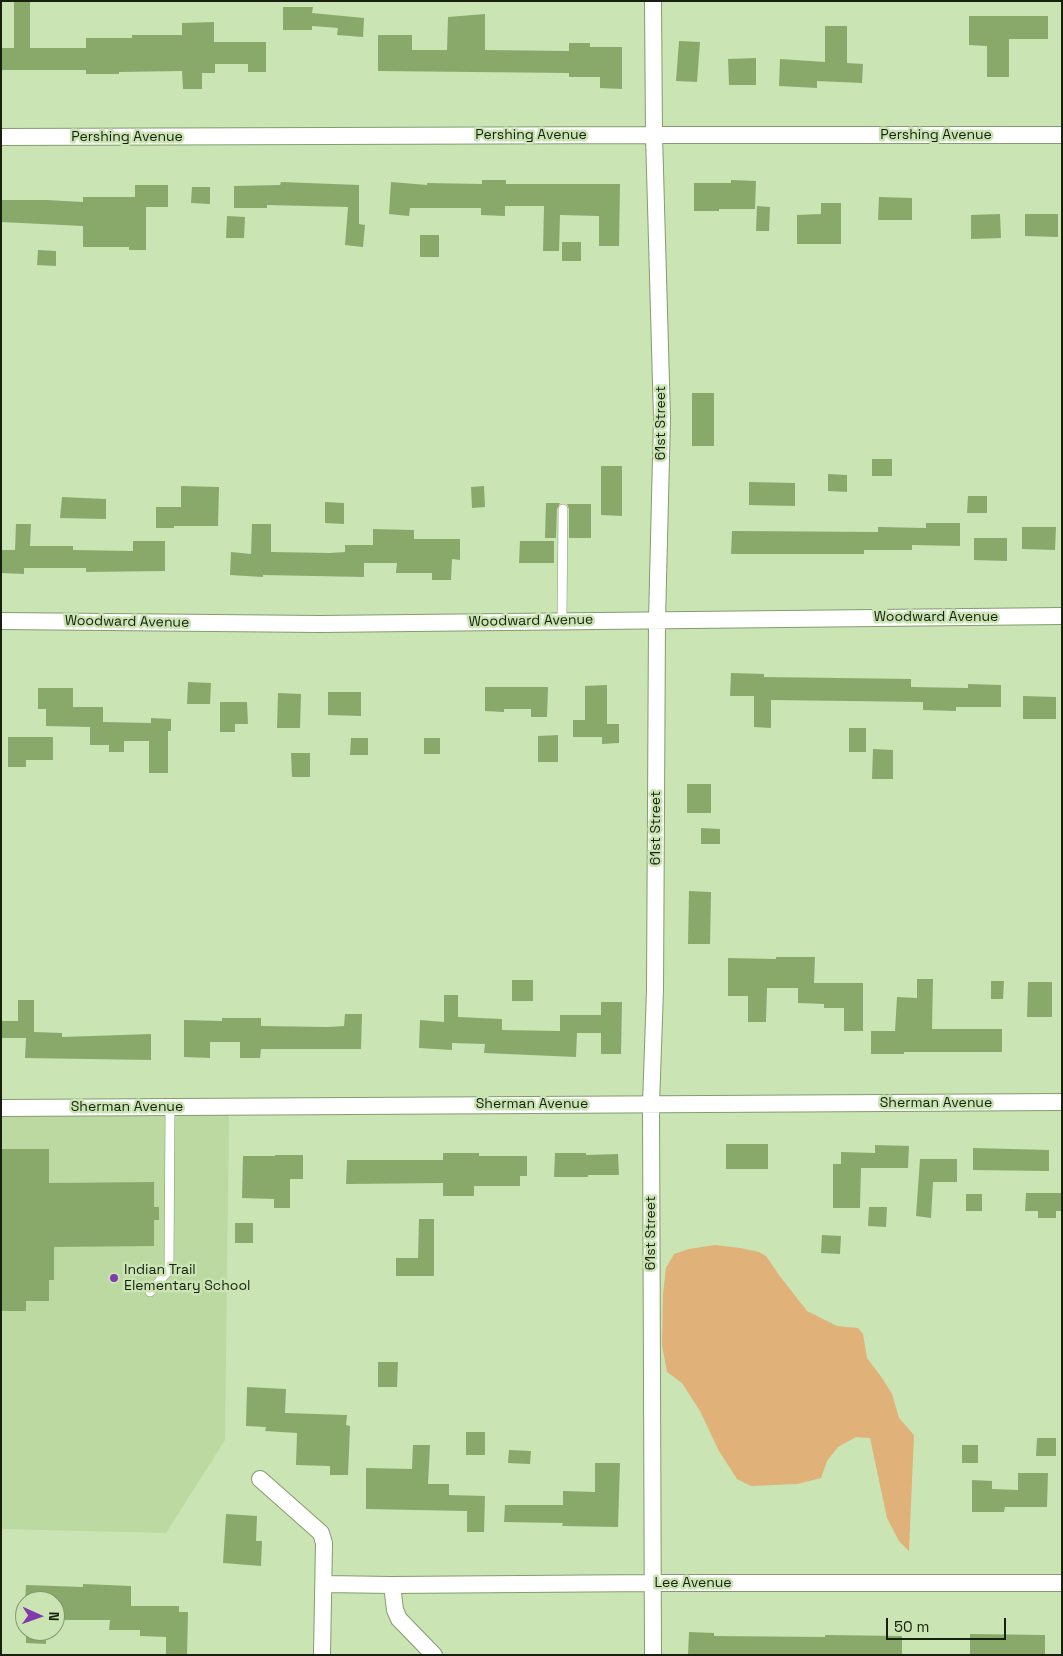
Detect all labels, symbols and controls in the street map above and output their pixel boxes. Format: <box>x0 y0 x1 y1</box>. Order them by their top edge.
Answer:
street label: Pershing Avenue <box>475 127 587 143</box>
street label: Pershing Avenue <box>880 127 992 143</box>
street label: Pershing Avenue <box>71 129 183 145</box>
street label: 61st Street <box>653 386 669 460</box>
street label: Woodward Avenue <box>874 609 998 625</box>
street label: Woodward Avenue <box>469 612 593 630</box>
street label: Woodward Avenue <box>65 613 189 631</box>
street label: 61st Street <box>648 791 664 865</box>
street label: Sherman Avenue <box>880 1095 992 1111</box>
street label: Sherman Avenue <box>476 1096 588 1112</box>
street label: Sherman Avenue <box>71 1099 183 1115</box>
street label: 61st Street <box>643 1196 659 1270</box>
place label: Indian Trail Elementary School <box>124 1262 250 1294</box>
marker: Indian Trail Elementary School <box>108 1272 120 1284</box>
street label: Lee Avenue <box>654 1575 732 1591</box>
north arrow <box>15 1591 65 1641</box>
scale bar <box>888 1608 1008 1640</box>
text: N <box>45 1611 63 1621</box>
text: 50 m <box>894 1617 929 1636</box>

